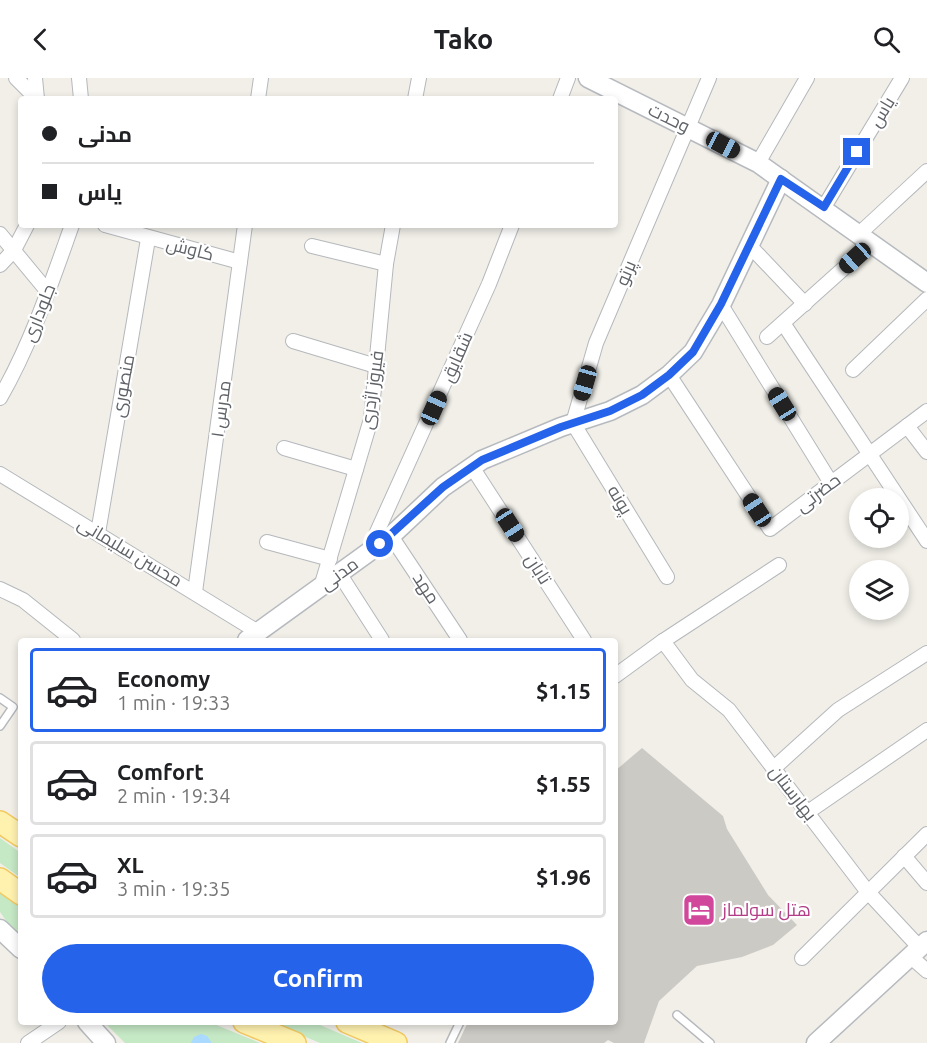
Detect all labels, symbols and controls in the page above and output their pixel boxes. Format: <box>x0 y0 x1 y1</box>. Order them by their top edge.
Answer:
icon: back <box>24 23 57 56</box>
icon: search <box>870 23 903 56</box>
text: Tako <box>434 24 493 54</box>
street label: یاس <box>864 92 900 131</box>
street label: وحدت <box>645 99 693 137</box>
text: مدنی <box>78 121 132 146</box>
car <box>703 129 743 161</box>
route end <box>843 138 870 165</box>
text: یاس <box>78 179 122 204</box>
street label: کاوش <box>164 232 216 266</box>
car <box>836 239 874 277</box>
street label: پرتو <box>611 257 642 289</box>
street label: جلوداری <box>18 281 60 345</box>
street label: شقایق <box>436 328 479 386</box>
street label: فیروز اژدری <box>356 349 388 431</box>
street label: منصوری <box>107 353 139 419</box>
car <box>571 363 599 403</box>
street label: مدرس ۱ <box>206 379 236 439</box>
car <box>765 384 799 424</box>
car <box>418 388 450 428</box>
street label: حضرتی <box>791 469 845 517</box>
street label: پونه <box>602 481 637 519</box>
map controls <box>849 488 909 620</box>
button: locate <box>849 488 909 548</box>
car <box>740 490 774 530</box>
car <box>493 505 527 545</box>
street label: محسن سلیمانی <box>74 512 186 592</box>
route start <box>366 530 393 557</box>
street label: تابان <box>520 549 556 589</box>
street label: مدنی <box>316 553 362 595</box>
button: layers <box>849 560 909 620</box>
street label: مهد <box>408 568 444 608</box>
icon: car <box>45 663 99 717</box>
text: Economy <box>117 666 210 691</box>
text: $1.15 <box>536 678 591 703</box>
text: 1 min · 19:33 <box>117 691 231 714</box>
icon: car <box>45 756 99 810</box>
text: Comfort <box>117 759 204 784</box>
street label: بهارستان <box>765 761 821 825</box>
text: $1.55 <box>536 771 591 796</box>
text: 2 min · 19:34 <box>117 784 231 807</box>
icon: car <box>45 849 99 903</box>
text: XL <box>117 852 144 877</box>
text: $1.96 <box>536 864 591 889</box>
text: 3 min · 19:35 <box>117 877 231 900</box>
hotel icon: هتل سولماز <box>681 892 717 928</box>
place label: هتل سولماز <box>721 899 811 921</box>
button: Confirm <box>42 944 594 1013</box>

